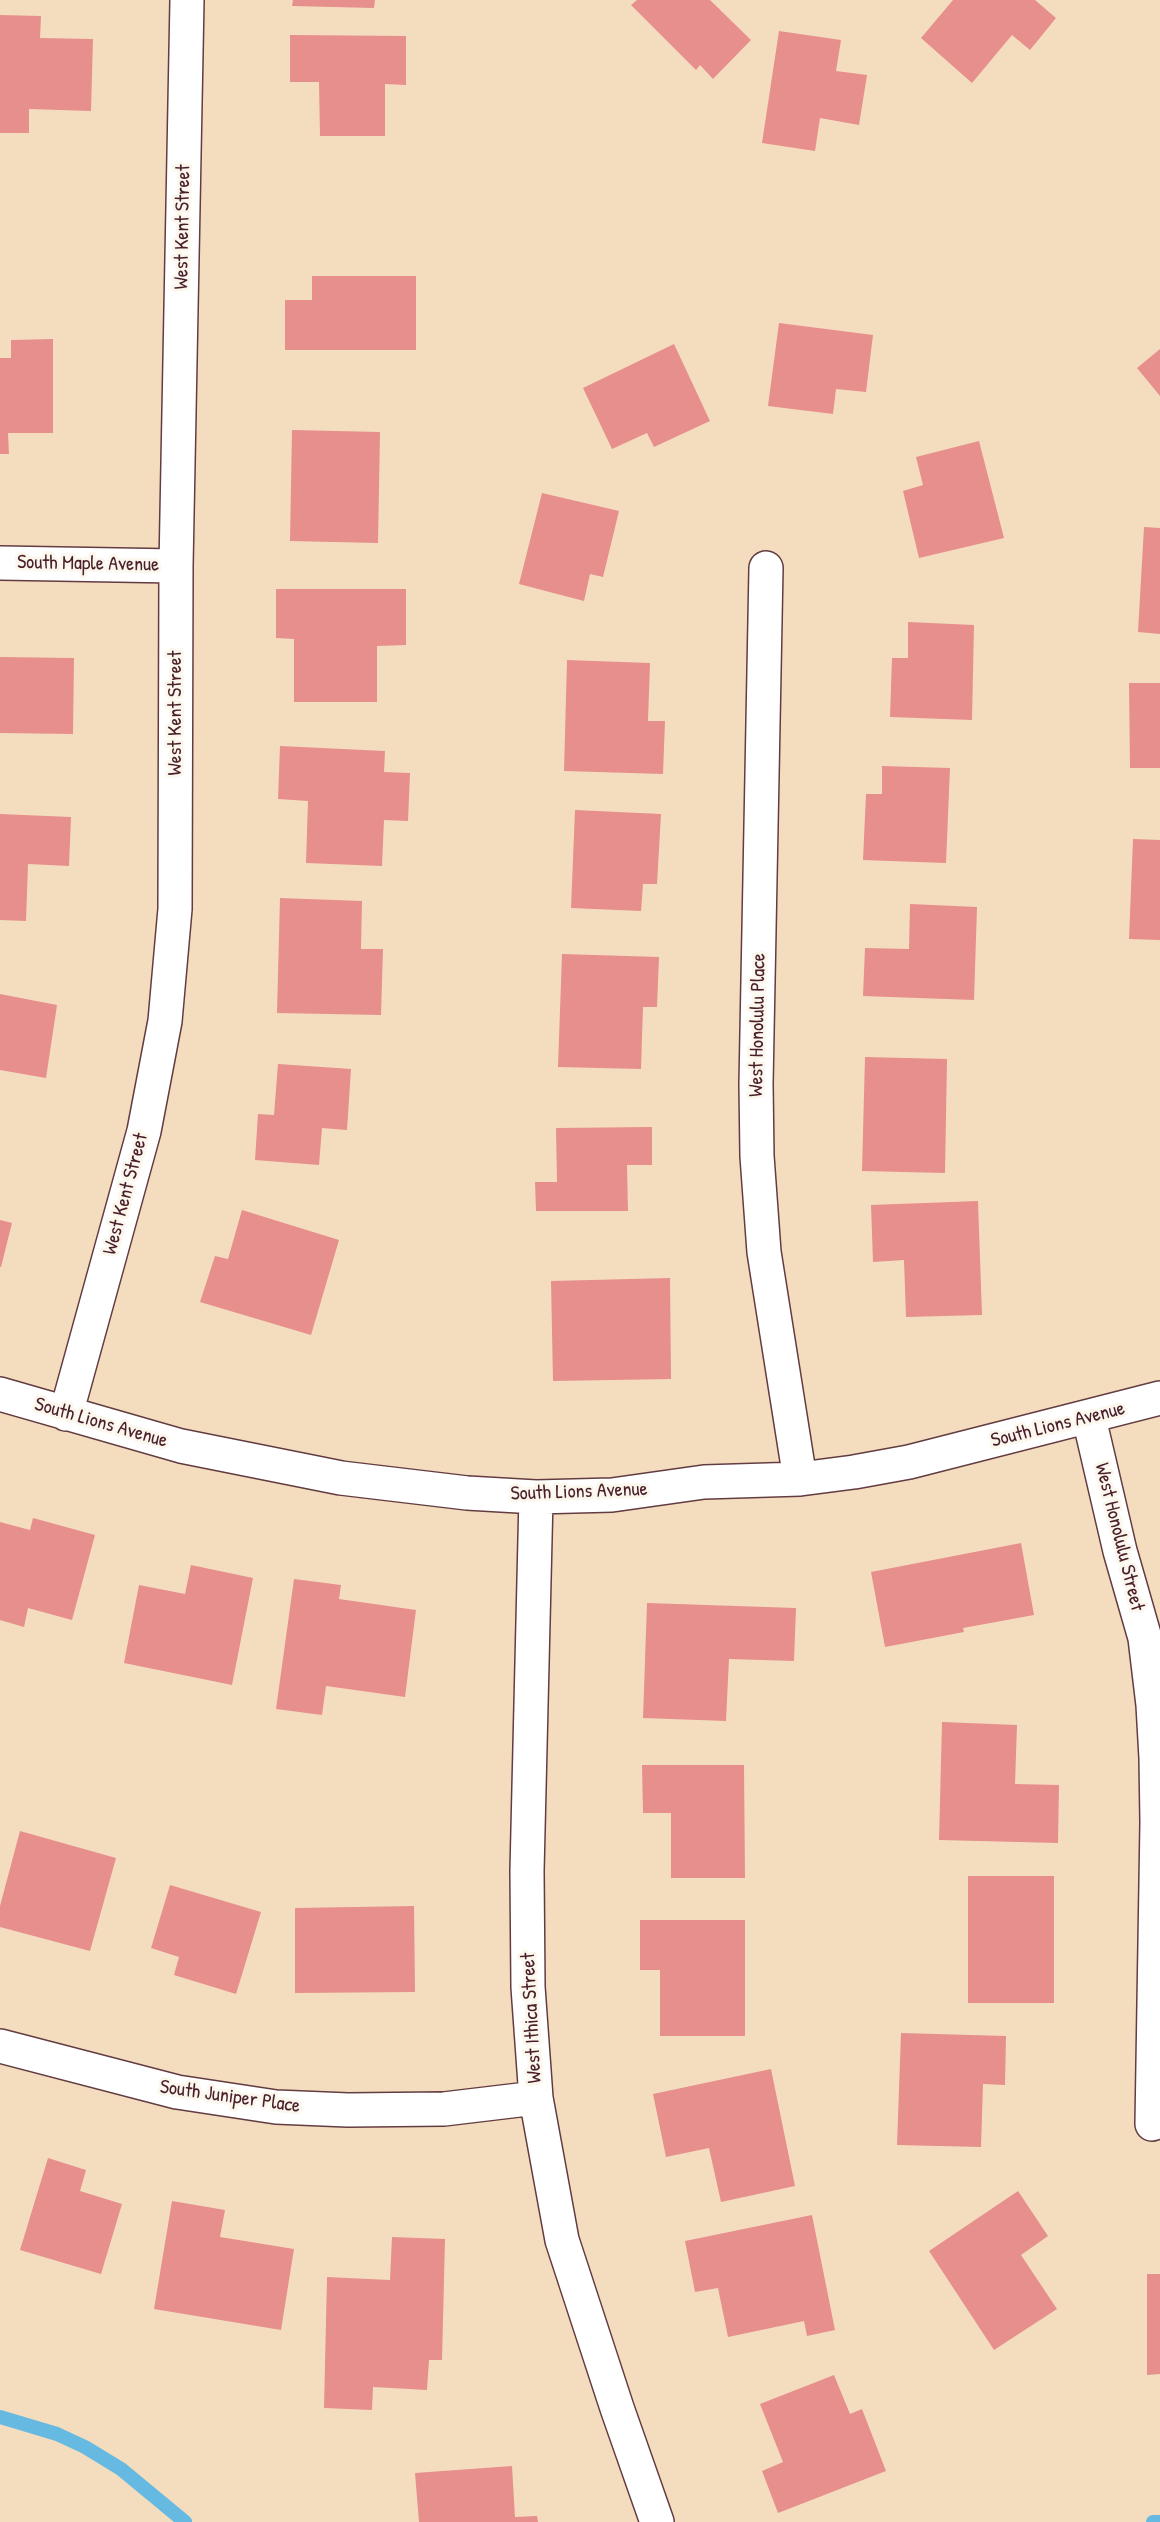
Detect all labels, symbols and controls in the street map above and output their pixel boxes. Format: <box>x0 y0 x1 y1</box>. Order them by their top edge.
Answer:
street label: West Kent Street <box>170 164 196 290</box>
street label: South Maple Avenue <box>17 551 159 577</box>
street label: West Kent Street <box>164 651 188 775</box>
street label: West Honolulu Place <box>745 953 771 1097</box>
street label: West Kent Street <box>98 1131 154 1257</box>
street label: South Lions Avenue <box>32 1393 170 1453</box>
street label: South Lions Avenue <box>989 1397 1127 1453</box>
street label: West Honolulu Street <box>1089 1460 1149 1614</box>
street label: South Lions Avenue <box>510 1478 648 1506</box>
street label: West Ithica Street <box>517 1952 547 2084</box>
street label: South Juniper Place <box>158 2075 302 2119</box>

